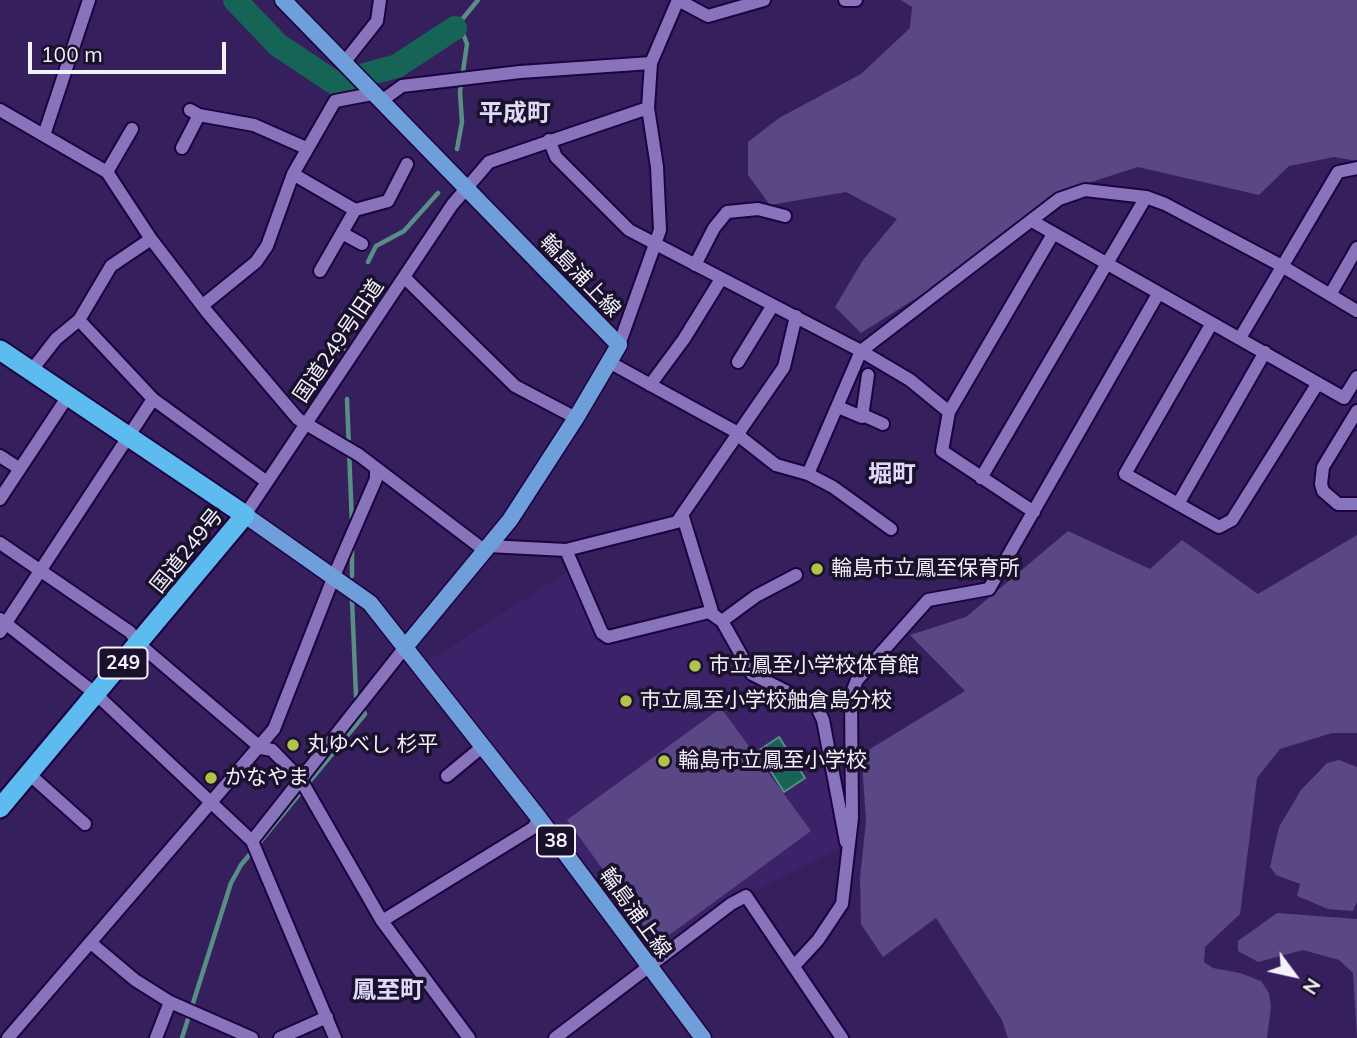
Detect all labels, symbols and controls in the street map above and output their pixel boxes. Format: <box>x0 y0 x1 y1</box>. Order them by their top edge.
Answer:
scale bar <box>32 28 229 72</box>
text: 100 m <box>41 41 103 67</box>
district label: 平成町 <box>479 100 551 128</box>
street label: 輪島浦上線 <box>534 229 626 323</box>
street label: 国道249号旧道 <box>289 275 389 407</box>
district label: 堀町 <box>868 461 916 489</box>
street label: 国道249号 <box>145 504 229 598</box>
place label: 輪島市立鳳至保育所 <box>831 556 1020 582</box>
marker: 輪島市立鳳至保育所 <box>809 561 825 577</box>
road number: 249 <box>99 648 148 678</box>
place label: 市立鳳至小学校体育館 <box>709 653 919 679</box>
marker: 市立鳳至小学校体育館 <box>687 658 703 674</box>
place label: 市立鳳至小学校舳倉島分校 <box>640 688 892 714</box>
marker: 市立鳳至小学校舳倉島分校 <box>618 693 634 709</box>
place label: 丸ゆべし 杉平 <box>307 732 438 758</box>
marker: 丸ゆべし 杉平 <box>285 737 301 753</box>
place label: 輪島市立鳳至小学校 <box>678 748 867 774</box>
marker: 輪島市立鳳至小学校 <box>656 753 672 769</box>
place label: かなやま <box>225 765 309 791</box>
marker: かなやま <box>203 770 219 786</box>
road number: 38 <box>537 826 575 856</box>
street label: 輪島浦上線 <box>594 863 676 963</box>
north arrow <box>1259 940 1329 1010</box>
text: N <box>1298 974 1326 999</box>
district label: 鳳至町 <box>352 977 424 1005</box>

